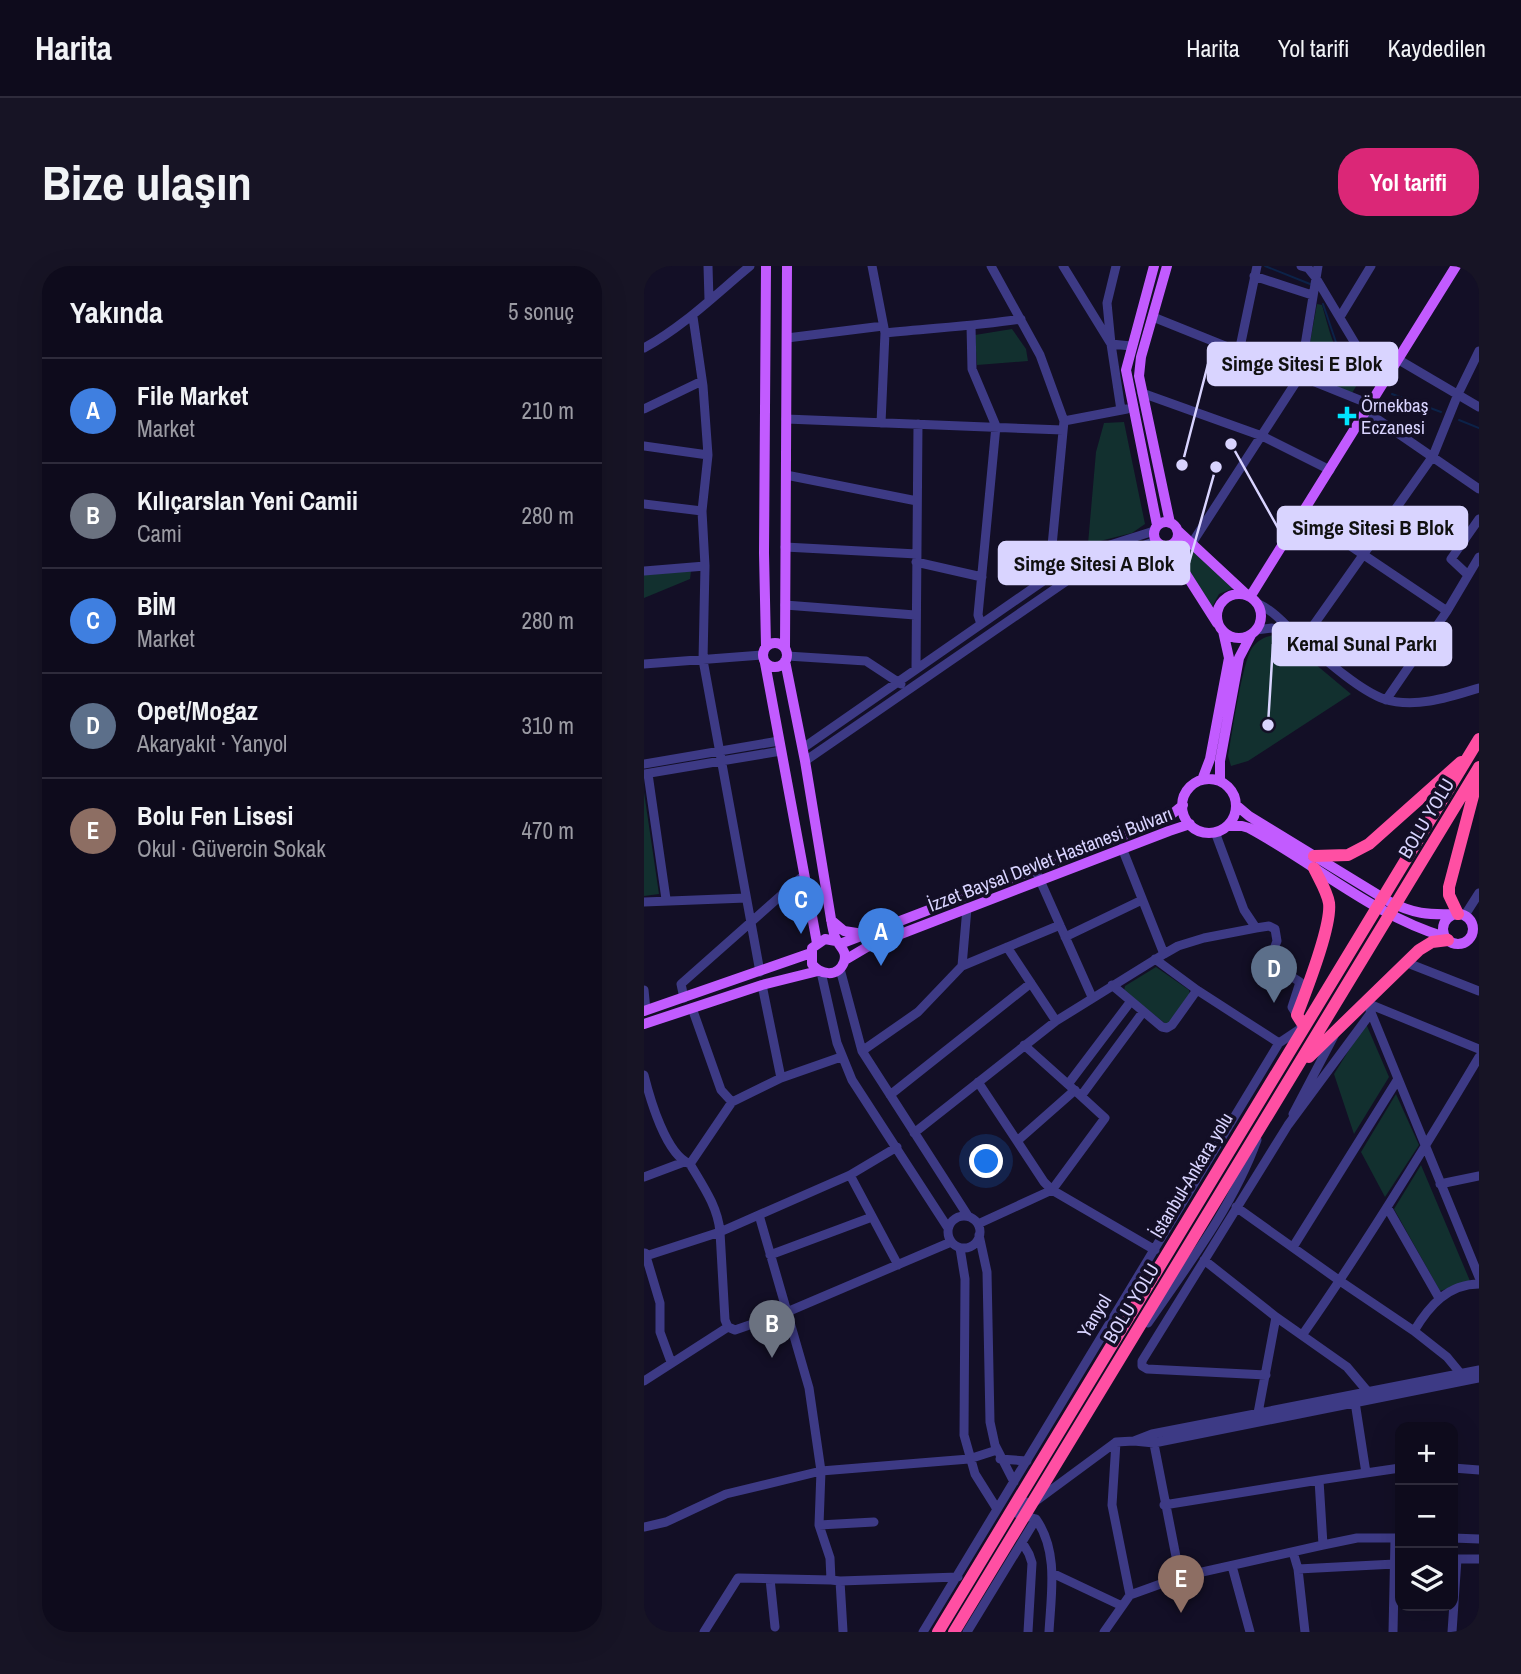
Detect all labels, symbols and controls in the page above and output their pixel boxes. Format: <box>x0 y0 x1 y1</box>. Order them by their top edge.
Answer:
text: Harita <box>35 26 112 70</box>
text: Harita <box>1186 32 1240 64</box>
text: Yol tarifi <box>1278 32 1350 64</box>
text: Kaydedilen <box>1388 32 1486 64</box>
button: Yol tarifi <box>1338 148 1479 216</box>
text: Bize ulaşın <box>42 149 252 215</box>
text: Yakında <box>70 292 163 332</box>
text: 5 sonuç <box>508 296 574 327</box>
callout: Simge Sitesi E Blok <box>1208 343 1397 385</box>
text: Simge Sitesi E Blok <box>1222 349 1383 378</box>
text: File Market <box>137 378 248 413</box>
place label: Örnekbaş Eczanesi <box>1361 392 1429 440</box>
text: A <box>86 395 100 426</box>
text: 210 m <box>522 395 574 426</box>
marker: Örnekbaş Eczanesi <box>1339 408 1355 424</box>
text: Market <box>137 413 195 444</box>
text: Kılıçarslan Yeni Camii <box>137 483 358 518</box>
text: B <box>86 500 100 531</box>
text: 280 m <box>522 500 574 531</box>
callout: Simge Sitesi B Blok <box>1278 507 1467 549</box>
text: Simge Sitesi B Blok <box>1292 513 1454 542</box>
text: Cami <box>137 518 182 549</box>
callout: Simge Sitesi A Blok <box>999 542 1189 584</box>
text: Simge Sitesi A Blok <box>1014 549 1175 578</box>
text: BİM <box>137 588 176 623</box>
text: C <box>86 605 100 636</box>
text: 280 m <box>522 605 574 636</box>
text: Market <box>137 623 195 654</box>
callout: Kemal Sunal Parkı <box>1273 623 1451 665</box>
text: Kemal Sunal Parkı <box>1287 629 1437 658</box>
text: Opet/Mogaz <box>137 693 258 728</box>
text: D <box>86 710 100 741</box>
text: 310 m <box>522 710 574 741</box>
text: Akaryakıt · Yanyol <box>137 728 287 759</box>
street label: BOLU YOLU <box>1392 773 1460 863</box>
text: Bolu Fen Lisesi <box>137 798 294 833</box>
street label: İzzet Baysal Devlet Hastanesi Bulvarı <box>924 800 1176 918</box>
text: E <box>87 815 99 846</box>
text: 470 m <box>522 815 574 846</box>
text: Okul · Güvercin Sokak <box>137 833 326 864</box>
pin: C <box>778 876 824 934</box>
pin: A <box>858 908 904 966</box>
pin: D <box>1251 945 1297 1003</box>
street label: İstanbul-Ankara yolu <box>1143 1107 1239 1243</box>
your location <box>969 1144 1003 1178</box>
street label: BOLU YOLU <box>1097 1258 1165 1348</box>
street label: Yanyol <box>1071 1289 1117 1343</box>
pin: B <box>749 1300 795 1358</box>
map controls <box>1395 1422 1458 1611</box>
button: + <box>1395 1422 1458 1485</box>
button: − <box>1395 1485 1458 1548</box>
button: layers <box>1395 1548 1458 1611</box>
pin: E <box>1158 1555 1204 1613</box>

